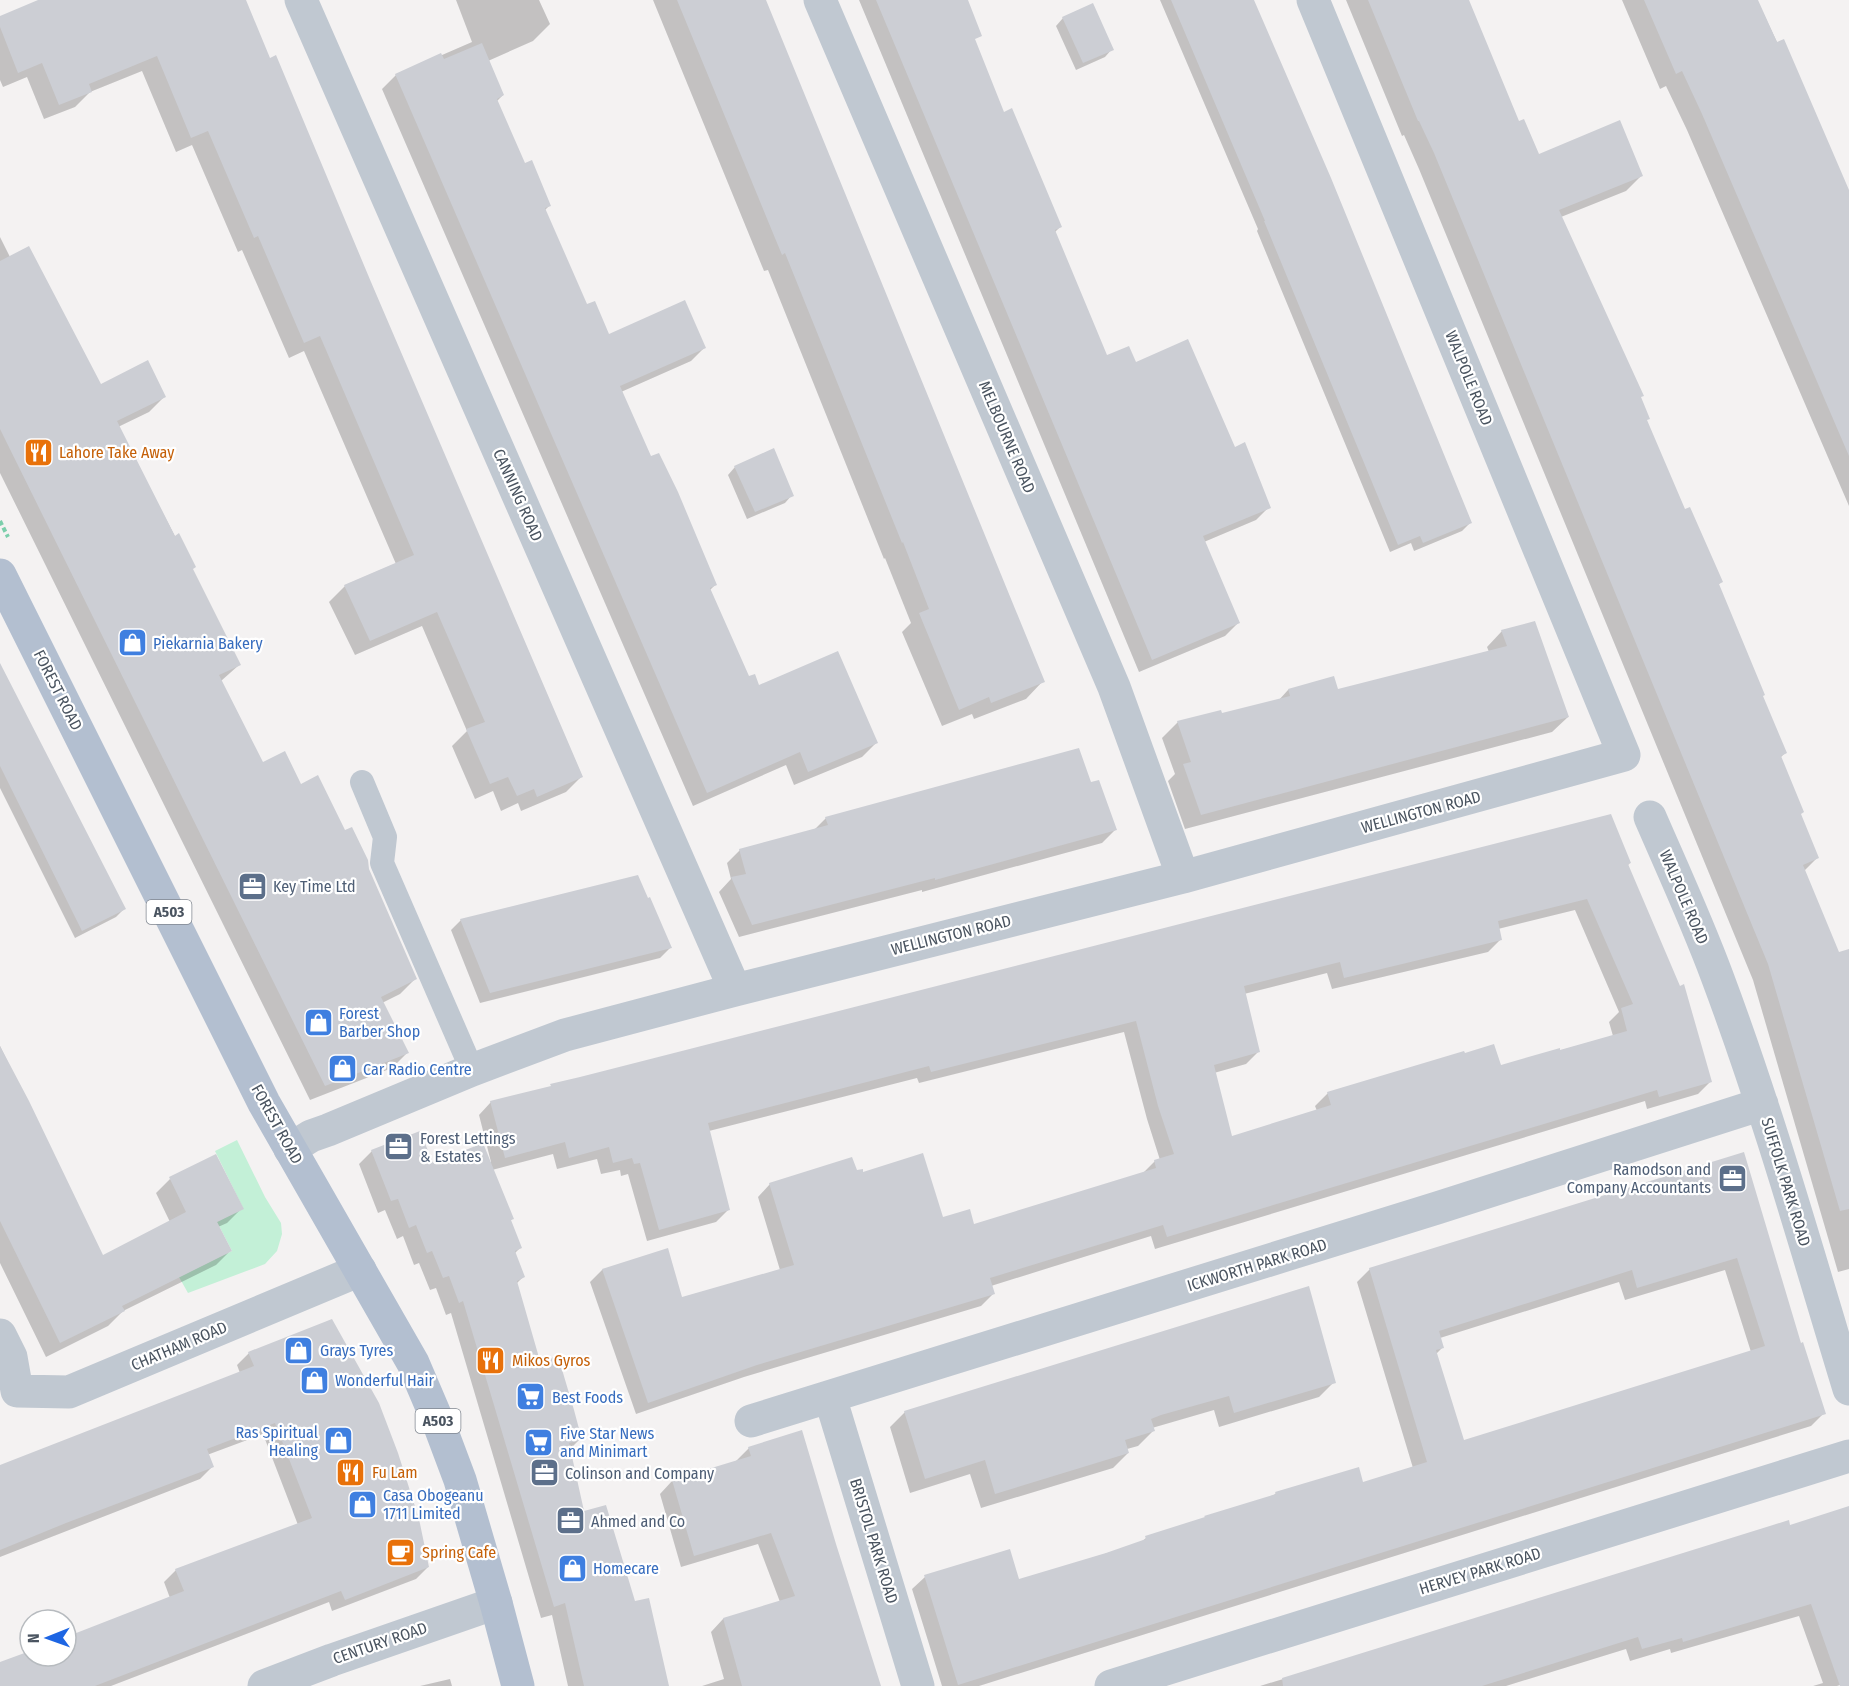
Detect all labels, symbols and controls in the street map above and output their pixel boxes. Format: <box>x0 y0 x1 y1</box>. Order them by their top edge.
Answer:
street label: WALPOLE ROAD <box>1441 328 1497 428</box>
street label: MELBOURNE ROAD <box>975 378 1039 496</box>
restaurant icon: Lahore Take Away <box>22 436 54 468</box>
place label: Lahore Take Away <box>59 443 175 462</box>
street label: CANNING ROAD <box>489 446 547 544</box>
shop icon: Piekarnia Bakery <box>116 627 148 659</box>
place label: Piekarnia Bakery <box>153 634 263 653</box>
street label: FOREST ROAD <box>30 647 86 733</box>
street label: WELLINGTON ROAD <box>1359 787 1483 837</box>
street label: WALPOLE ROAD <box>1656 847 1712 947</box>
office icon: Key Time Ltd <box>236 870 268 902</box>
place label: Key Time Ltd <box>273 877 356 896</box>
road number: A503 <box>146 900 192 924</box>
street label: WELLINGTON ROAD <box>889 911 1013 959</box>
place label: Forest Barber Shop <box>339 1004 420 1041</box>
shop icon: Forest Barber Shop <box>302 1006 334 1038</box>
shop icon: Car Radio Centre <box>326 1053 358 1085</box>
place label: Car Radio Centre <box>363 1060 472 1079</box>
street label: FOREST ROAD <box>247 1081 307 1167</box>
street label: SUFFOLK PARK ROAD <box>1757 1115 1815 1249</box>
place label: Forest Lettings & Estates <box>420 1129 516 1166</box>
office icon: Forest Lettings & Estates <box>383 1131 415 1163</box>
place label: Ramodson and Company Accountants <box>1567 1160 1711 1197</box>
office icon: Ramodson and Company Accountants <box>1716 1162 1748 1194</box>
street label: ICKWORTH PARK ROAD <box>1185 1235 1329 1295</box>
street label: CHATHAM ROAD <box>128 1317 230 1375</box>
shop icon: Grays Tyres <box>283 1334 315 1366</box>
place label: Grays Tyres <box>320 1341 393 1360</box>
restaurant icon: Mikos Gyros <box>475 1344 507 1376</box>
place label: Mikos Gyros <box>512 1351 591 1370</box>
shop icon: Wonderful Hair <box>298 1364 330 1396</box>
place label: Wonderful Hair <box>335 1371 435 1390</box>
supermarket icon: Best Foods <box>515 1381 547 1413</box>
place label: Best Foods <box>552 1388 623 1407</box>
road number: A503 <box>416 1409 460 1433</box>
place label: Ras Spiritual Healing <box>236 1423 318 1460</box>
place label: Five Star News and Minimart <box>560 1424 655 1461</box>
shop icon: Ras Spiritual Healing <box>323 1425 355 1457</box>
supermarket icon: Five Star News and Minimart <box>523 1426 555 1458</box>
restaurant icon: Fu Lam <box>335 1456 367 1488</box>
office icon: Colinson and Company <box>528 1457 560 1489</box>
place label: Fu Lam <box>372 1463 418 1482</box>
place label: Colinson and Company <box>565 1464 715 1483</box>
street label: BRISTOL PARK ROAD <box>846 1476 902 1606</box>
place label: Casa Obogeanu 1711 Limited <box>383 1486 484 1523</box>
shop icon: Casa Obogeanu 1711 Limited <box>346 1488 378 1520</box>
office icon: Ahmed and Co <box>554 1505 586 1537</box>
place label: Ahmed and Co <box>591 1512 685 1531</box>
cafe icon: Spring Cafe <box>385 1536 417 1568</box>
place label: Spring Cafe <box>422 1543 496 1562</box>
street label: HERVEY PARK ROAD <box>1417 1543 1543 1599</box>
shop icon: Homecare <box>556 1552 588 1584</box>
place label: Homecare <box>593 1559 659 1578</box>
north arrow <box>18 1608 78 1668</box>
street label: CENTURY ROAD <box>330 1618 430 1668</box>
text: N <box>24 1633 43 1643</box>

